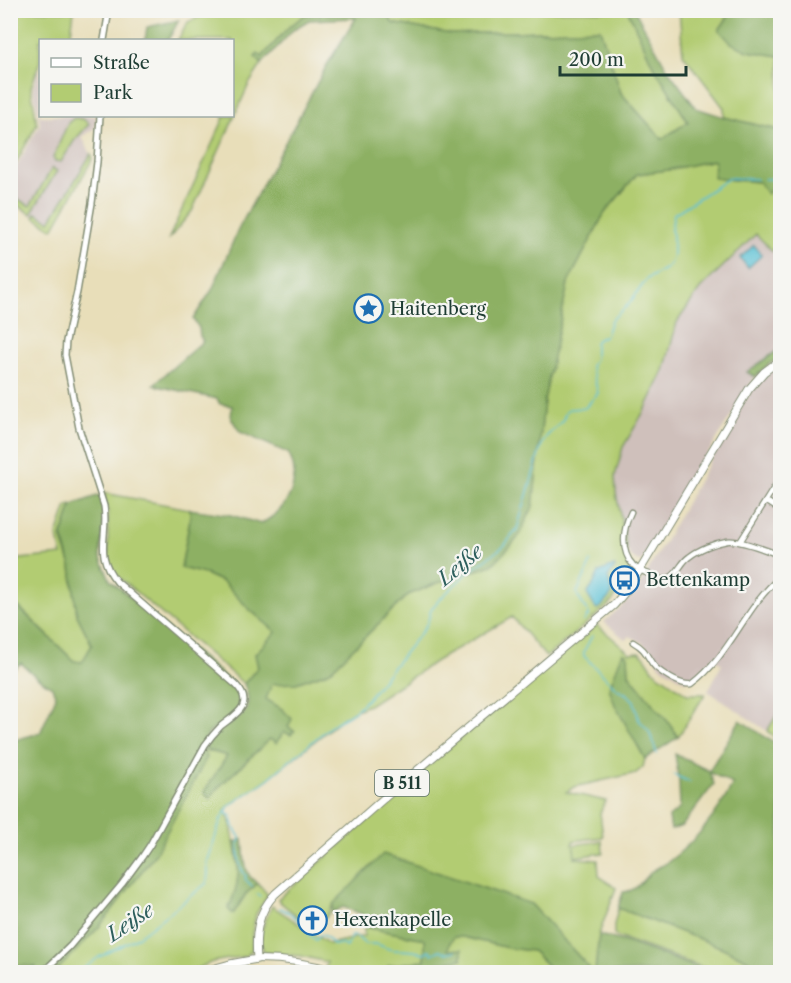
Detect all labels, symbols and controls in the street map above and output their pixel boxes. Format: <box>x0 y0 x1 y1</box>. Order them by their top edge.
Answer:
legend <box>39 39 234 117</box>
scale bar <box>560 39 686 77</box>
text: 200 m <box>569 49 624 71</box>
text: Straße <box>93 52 150 74</box>
text: Park <box>93 82 134 104</box>
place icon: Haitenberg <box>353 293 385 325</box>
place label: Haitenberg <box>390 298 486 320</box>
water label: Leiße <box>431 538 488 592</box>
bus stop icon: Bettenkamp <box>609 564 641 596</box>
place label: Bettenkamp <box>646 569 750 591</box>
road number: B 511 <box>375 770 429 796</box>
water label: Leiße <box>100 897 159 947</box>
church icon: Hexenkapelle <box>297 904 329 936</box>
place label: Hexenkapelle <box>334 909 451 931</box>

